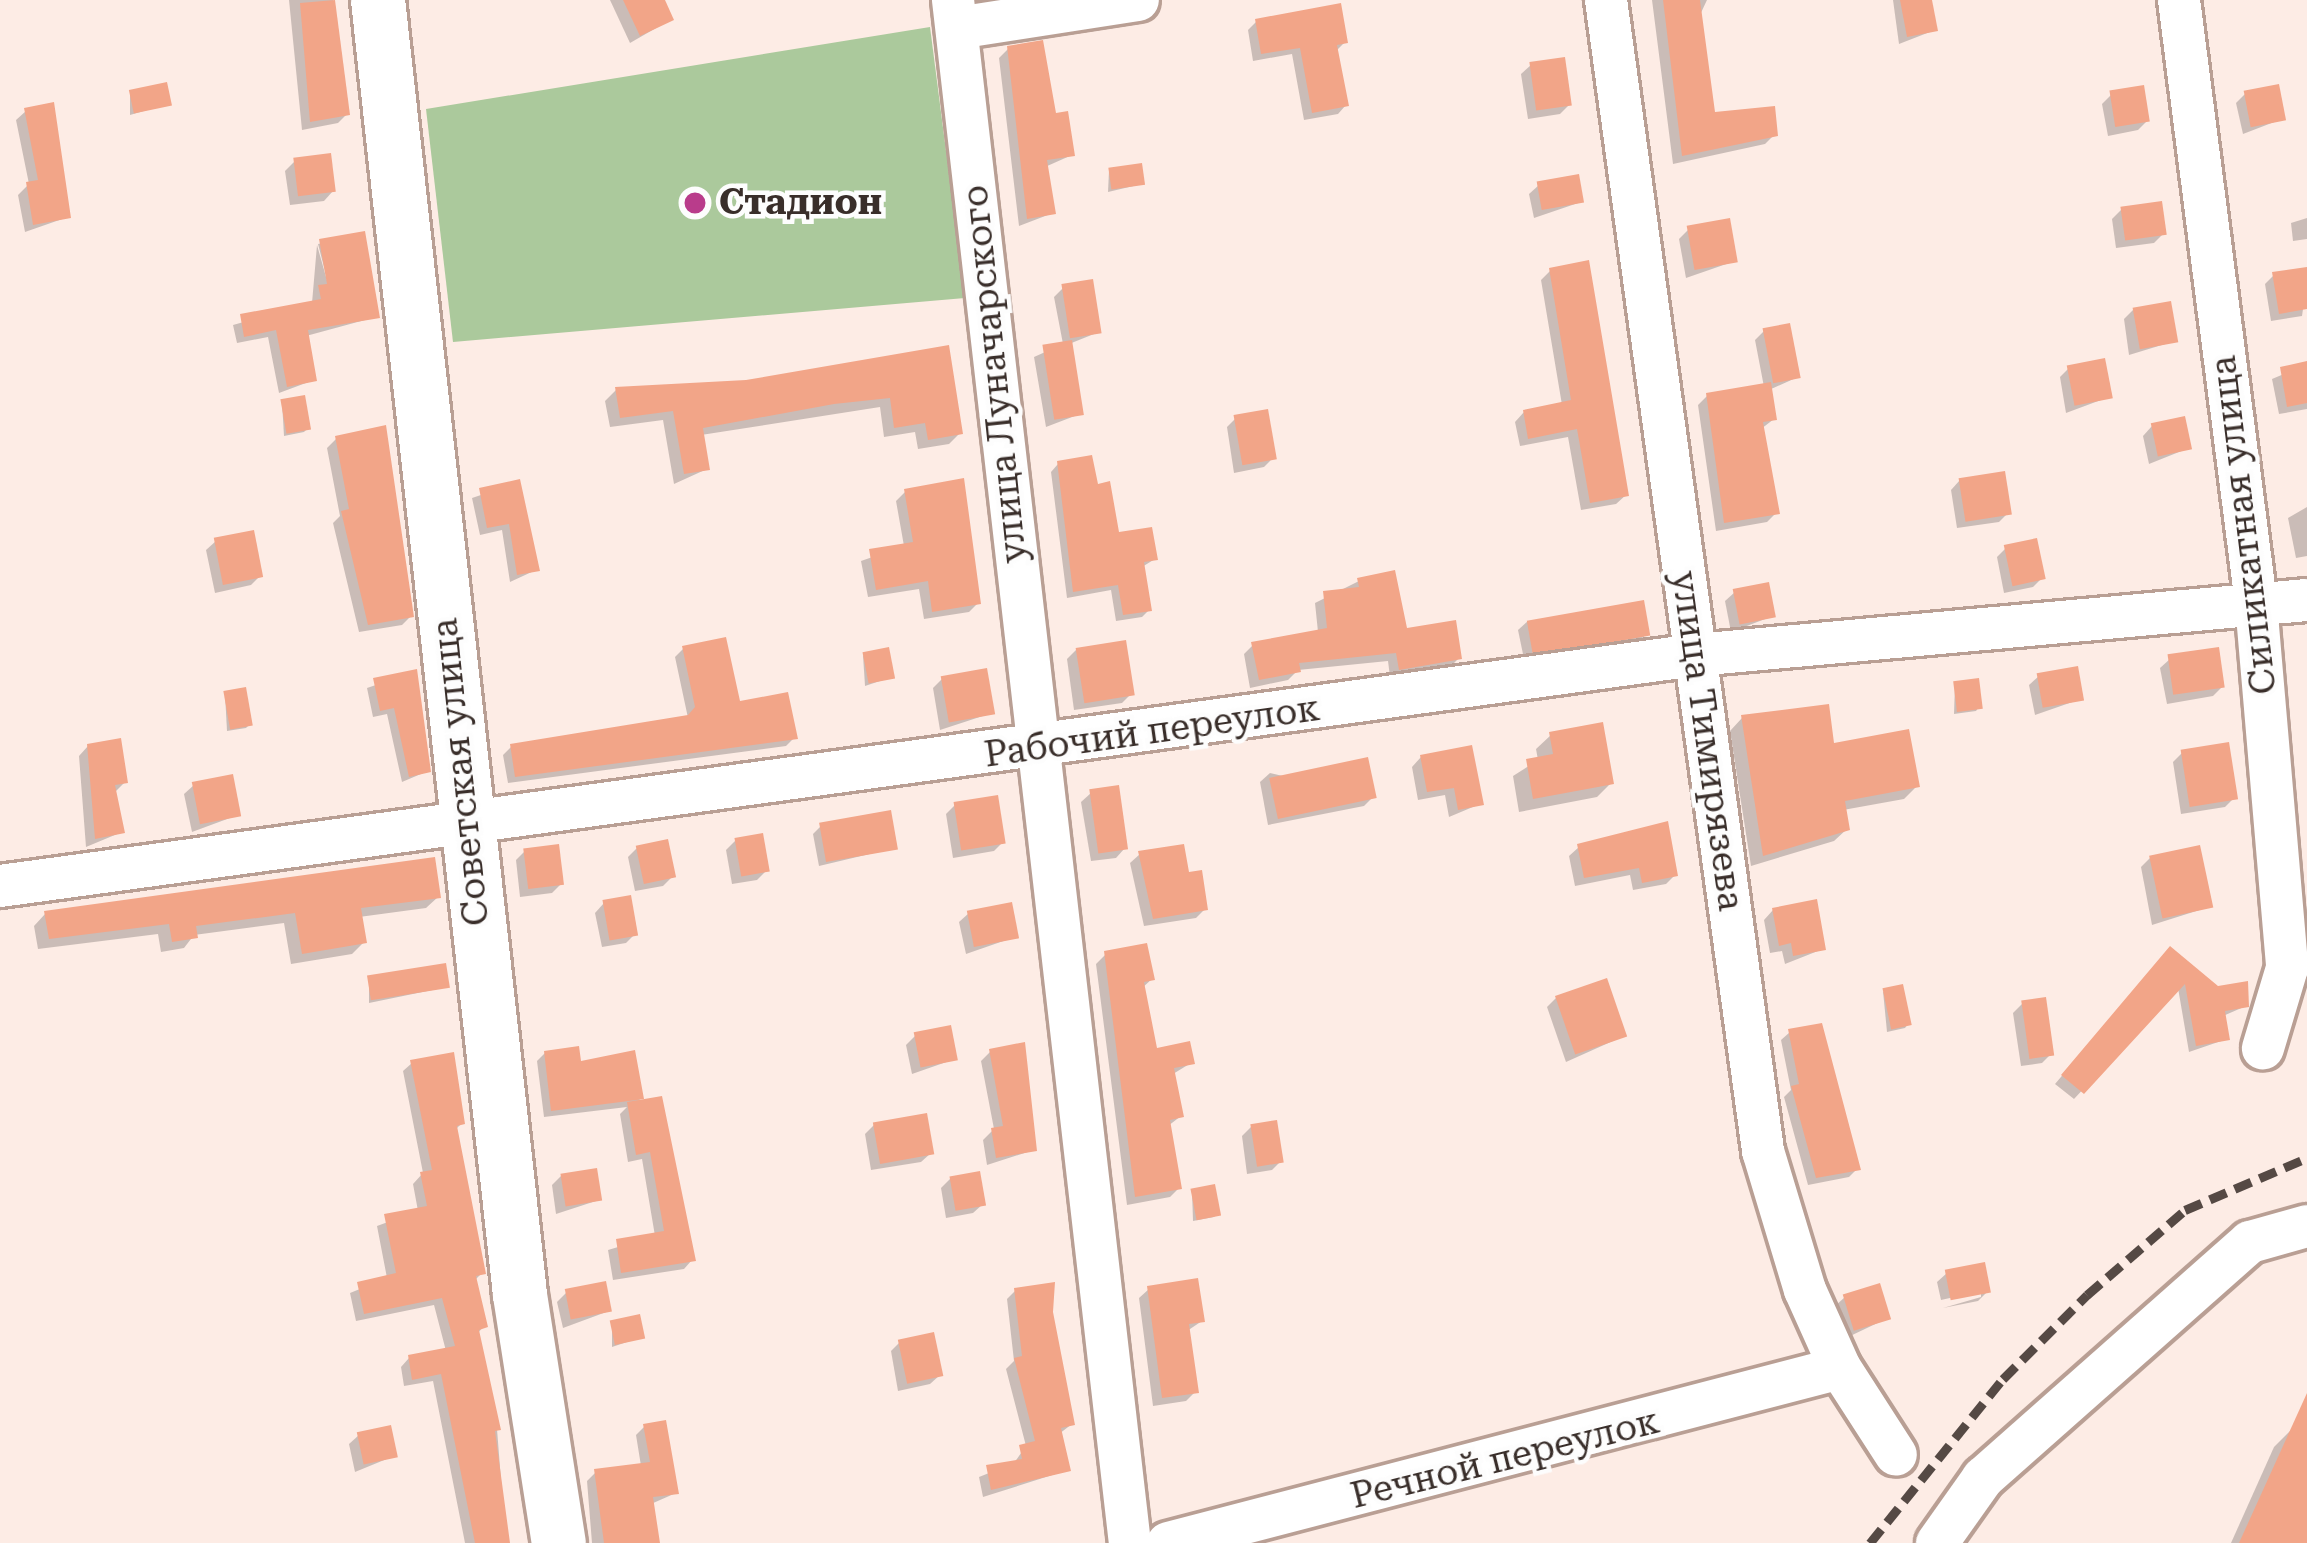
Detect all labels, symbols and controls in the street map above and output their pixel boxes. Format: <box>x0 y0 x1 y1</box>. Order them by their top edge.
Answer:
place label: Стадион <box>719 181 882 225</box>
street label: улица Луначарского <box>954 183 1036 565</box>
marker: Стадион <box>682 190 708 216</box>
street label: Силикатная улица <box>2202 353 2286 697</box>
street label: улица Тимирязева <box>1662 568 1752 914</box>
street label: Советская улица <box>423 616 499 928</box>
street label: Рабочий переулок <box>981 687 1323 777</box>
street label: Речной переулок <box>1346 1400 1664 1518</box>

